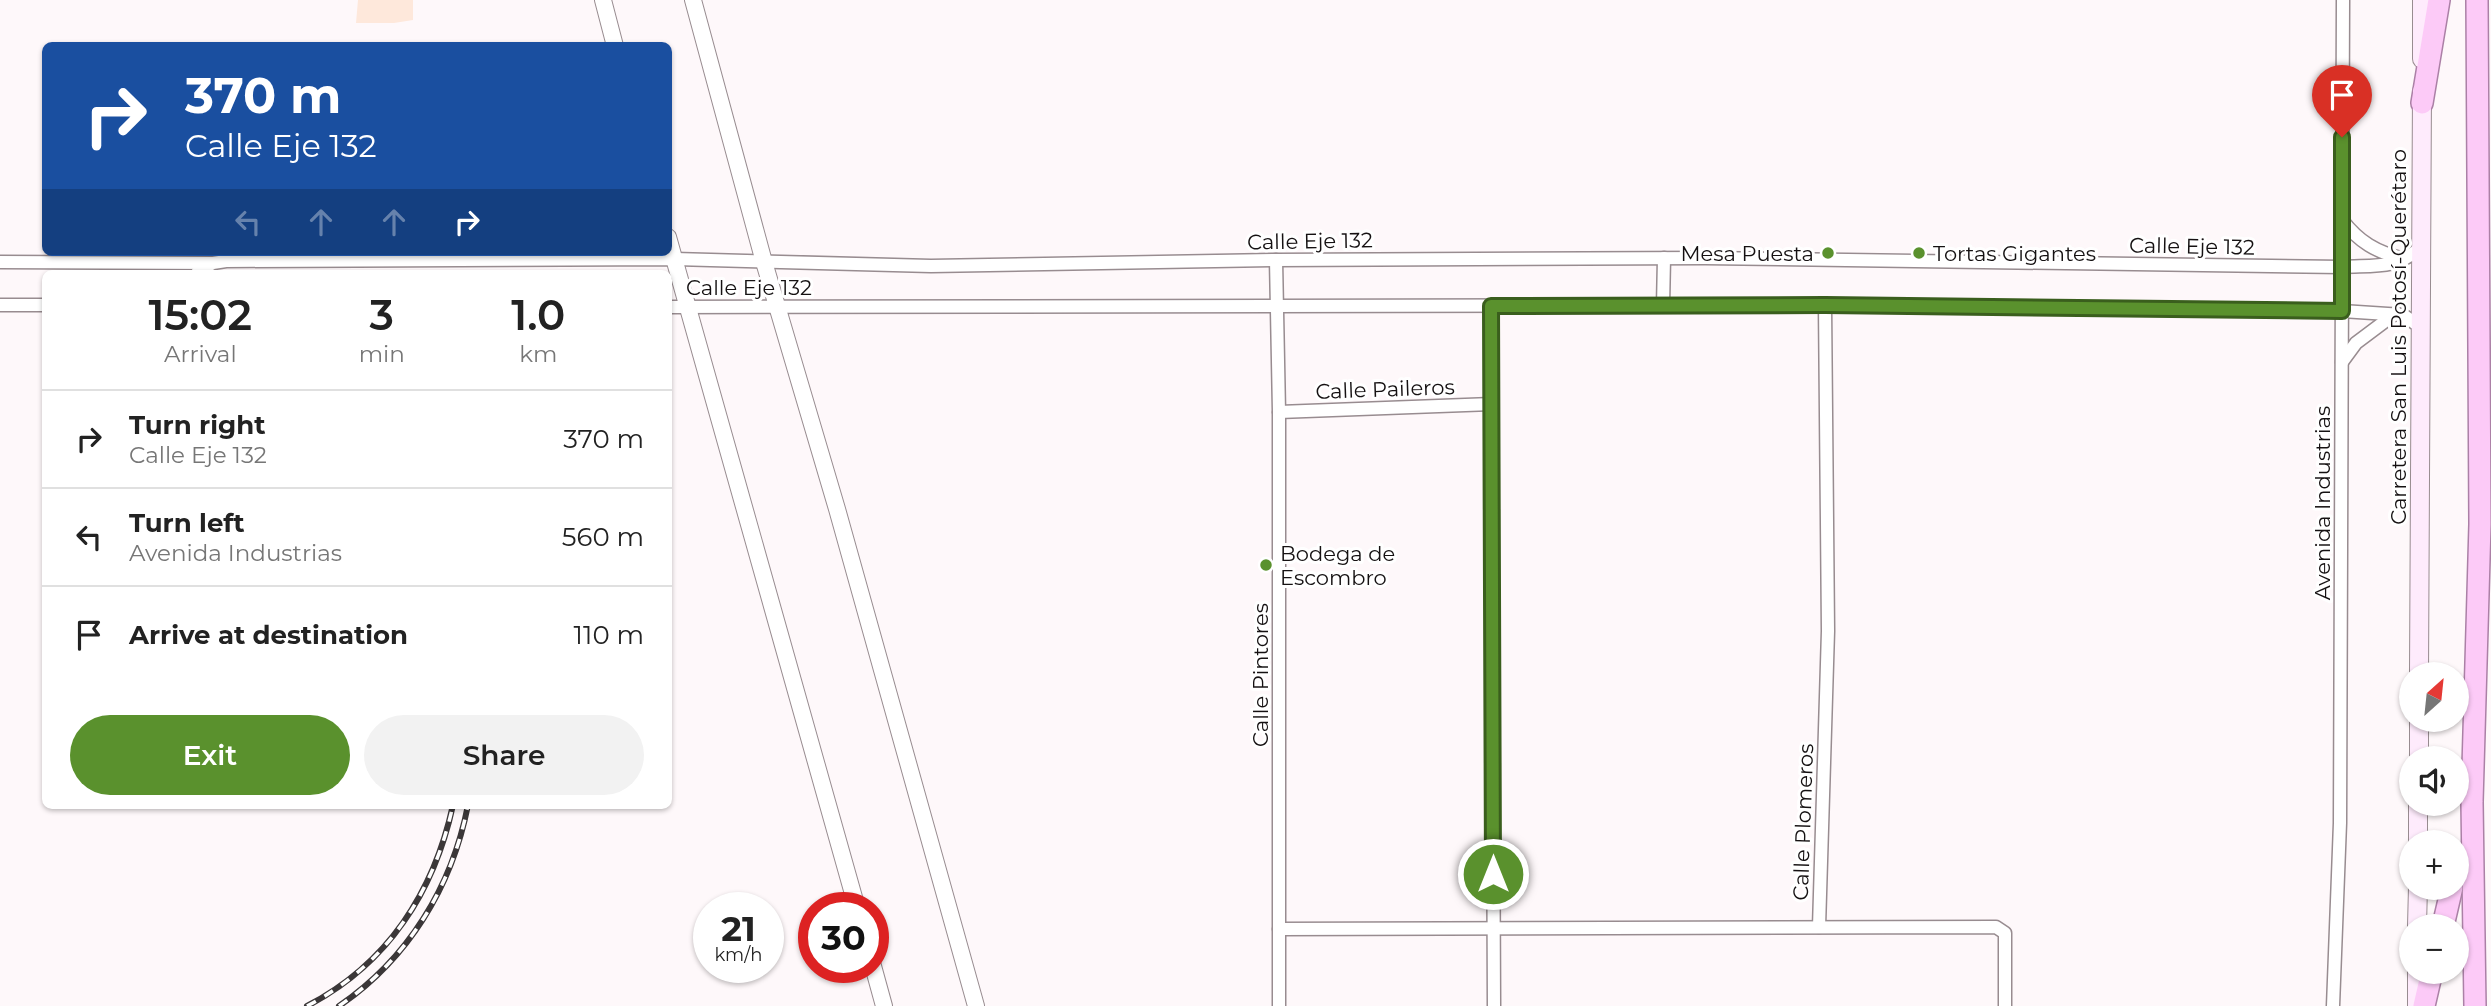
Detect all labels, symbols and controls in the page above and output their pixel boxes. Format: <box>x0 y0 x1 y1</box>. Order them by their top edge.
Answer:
pin <box>2312 65 2372 137</box>
text: 370 m <box>185 66 342 125</box>
icon: right <box>70 70 161 161</box>
icon: arrive <box>2323 76 2361 114</box>
text: Calle Eje 132 <box>185 126 377 165</box>
street label: Carretera San Luis Potosí-Querétaro <box>2386 149 2411 525</box>
icon: left <box>229 203 267 241</box>
icon: ahead <box>302 203 340 241</box>
icon: ahead <box>375 203 413 241</box>
icon: right <box>448 203 486 241</box>
street label: Calle Eje 132 <box>1247 227 1373 255</box>
street label: Calle Eje 132 <box>2129 232 2255 260</box>
place label: Mesa Puesta <box>1681 241 1814 266</box>
place label: Tortas Gigantes <box>1933 241 2096 266</box>
marker: Mesa Puesta <box>1820 245 1836 261</box>
marker: Tortas Gigantes <box>1911 245 1927 261</box>
street label: Calle Eje 132 <box>686 275 812 300</box>
text: 15:02 <box>149 289 252 341</box>
text: 3 <box>369 289 394 341</box>
text: 1.0 <box>511 289 565 341</box>
text: Arrival <box>164 340 237 368</box>
text: min <box>359 340 405 368</box>
text: km <box>519 340 557 368</box>
street label: Calle Paileros <box>1315 374 1455 404</box>
street label: Avenida Industrias <box>2310 406 2335 600</box>
text: Turn right <box>129 409 265 441</box>
icon: right <box>70 420 108 458</box>
text: 370 m <box>563 423 644 455</box>
text: Calle Eje 132 <box>129 441 267 469</box>
text: Turn left <box>129 507 245 539</box>
icon: left <box>70 518 108 556</box>
text: 560 m <box>562 521 644 553</box>
text: Avenida Industrias <box>129 539 342 567</box>
place label: Bodega de Escombro <box>1280 541 1395 590</box>
marker: Bodega de Escombro <box>1258 557 1274 573</box>
street label: Calle Pintores <box>1248 603 1273 747</box>
icon: arrive <box>70 616 108 654</box>
text: Arrive at destination <box>129 619 408 651</box>
text: 110 m <box>574 619 644 651</box>
north arrow <box>2399 662 2469 732</box>
map controls <box>2399 662 2469 984</box>
button: Exit <box>70 715 350 795</box>
button: Share <box>364 715 644 795</box>
street label: Calle Plomeros <box>1788 743 1818 901</box>
button: sound <box>2399 746 2469 816</box>
button: + <box>2399 830 2469 900</box>
position arrow <box>1456 837 1530 911</box>
speed limit sign: 30 <box>798 892 889 983</box>
text: 21 <box>721 907 756 950</box>
button: − <box>2399 914 2469 984</box>
text: km/h <box>714 944 763 966</box>

